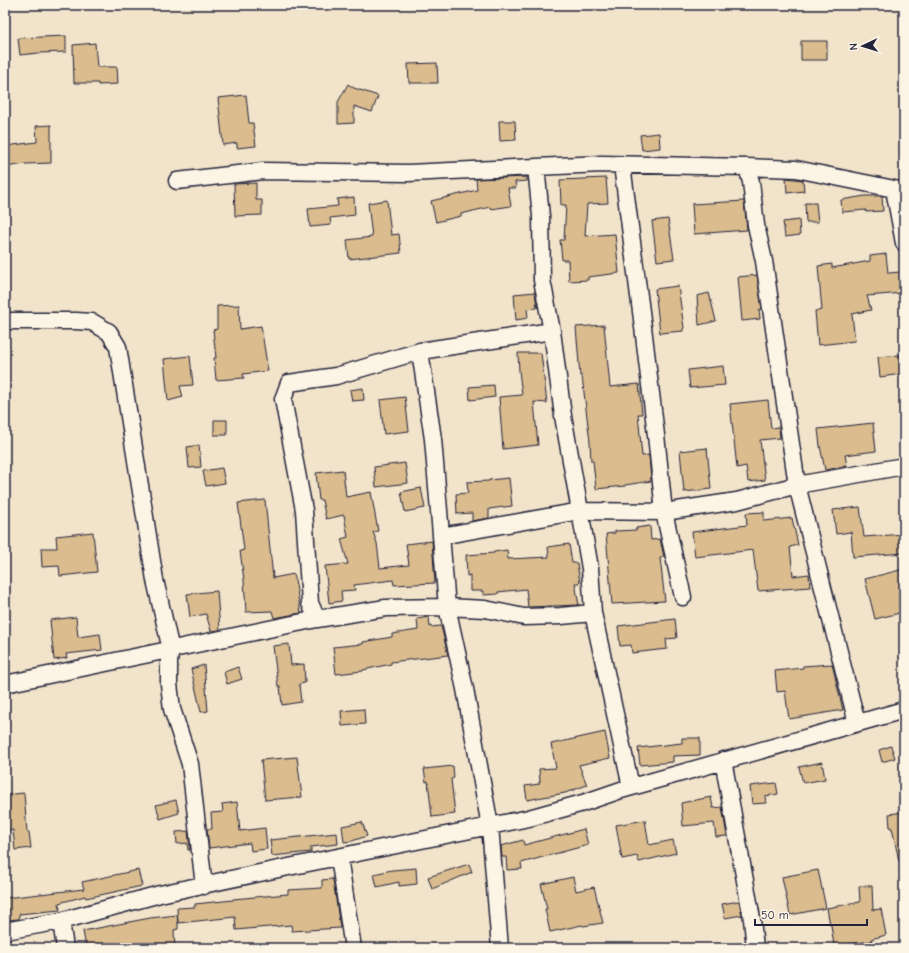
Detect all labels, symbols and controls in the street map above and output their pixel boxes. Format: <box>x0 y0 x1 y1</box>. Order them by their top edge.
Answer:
north arrow <box>843 26 883 66</box>
text: N <box>847 43 860 51</box>
scale bar <box>755 901 867 927</box>
text: 50 m <box>761 908 789 922</box>

